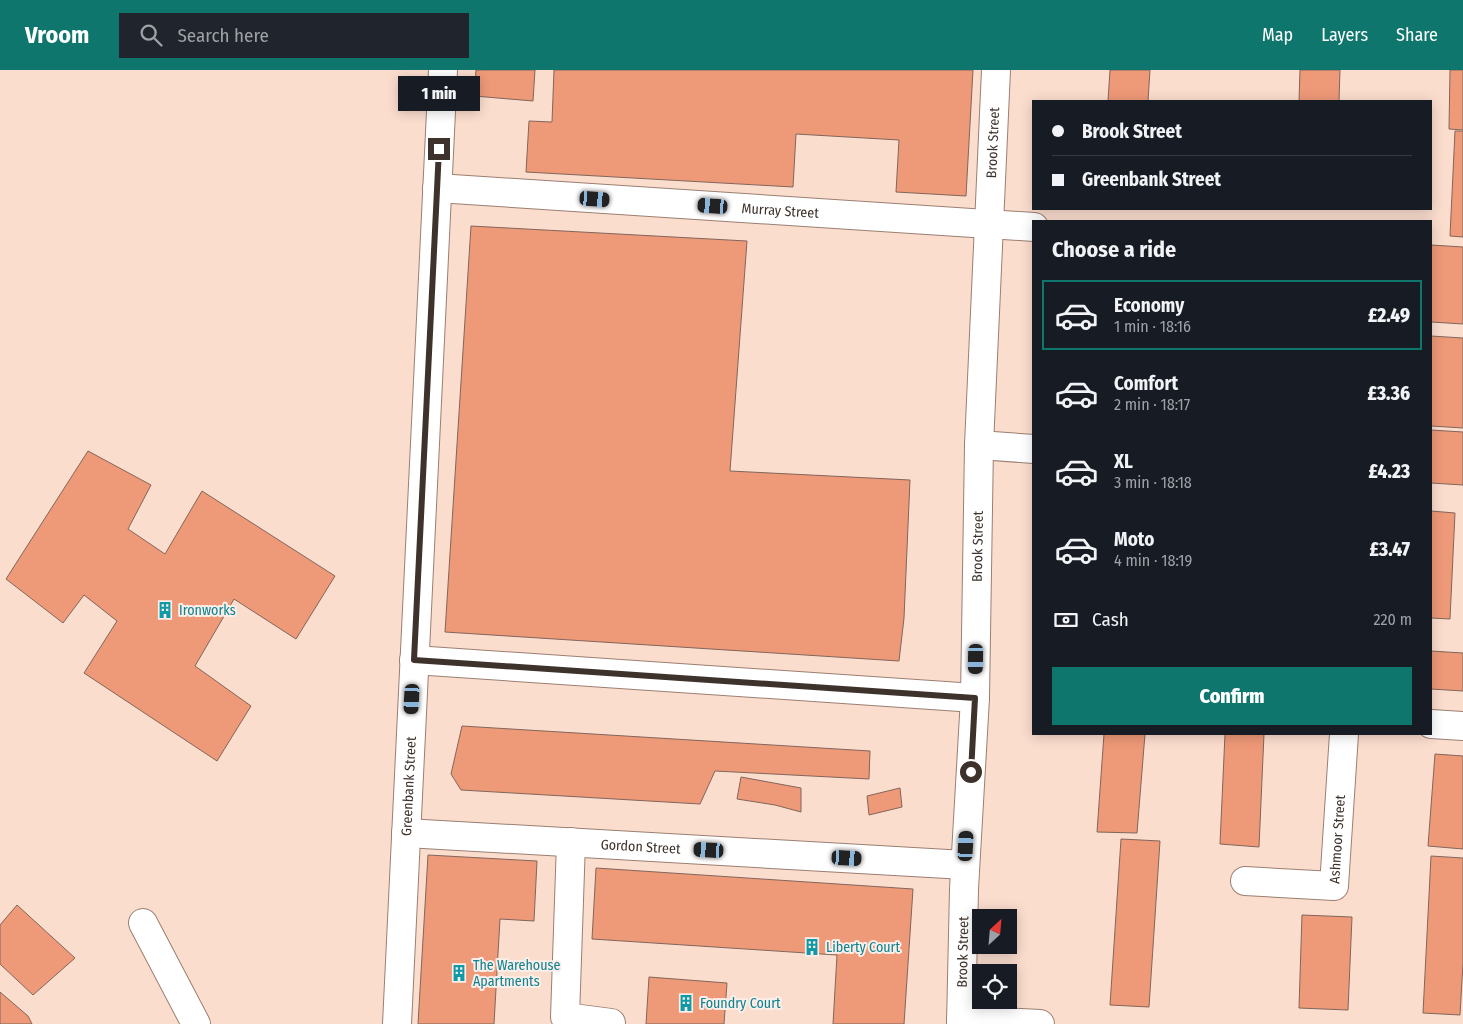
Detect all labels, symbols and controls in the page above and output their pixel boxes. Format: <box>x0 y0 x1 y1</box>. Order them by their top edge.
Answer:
search box <box>119 13 469 58</box>
text: Vroom <box>25 21 89 49</box>
icon: search <box>137 21 165 49</box>
text: Search here <box>177 24 269 47</box>
text: Map <box>1262 24 1293 46</box>
text: Layers <box>1321 24 1368 46</box>
text: Share <box>1396 24 1438 46</box>
callout: 1 min <box>398 77 480 112</box>
text: 1 min <box>422 84 456 103</box>
street label: Brook Street <box>983 106 1003 179</box>
text: Brook Street <box>1082 120 1182 143</box>
route end <box>428 138 450 160</box>
text: Greenbank Street <box>1082 168 1221 191</box>
car <box>579 190 610 208</box>
car <box>697 197 728 215</box>
street label: Murray Street <box>741 199 820 221</box>
text: Choose a ride <box>1052 236 1176 263</box>
icon: car <box>1054 293 1099 338</box>
text: Economy <box>1114 294 1184 317</box>
text: £2.49 <box>1368 304 1410 327</box>
text: 1 min · 18:16 <box>1114 317 1191 336</box>
icon: car <box>1054 371 1099 416</box>
text: Comfort <box>1114 372 1178 395</box>
text: £3.36 <box>1367 382 1410 405</box>
text: 2 min · 18:17 <box>1114 395 1190 414</box>
icon: car <box>1054 449 1099 494</box>
text: XL <box>1114 450 1133 473</box>
text: £4.23 <box>1369 460 1410 483</box>
text: 3 min · 18:18 <box>1114 473 1192 492</box>
street label: Brook Street <box>968 510 986 582</box>
icon: car <box>1054 527 1099 572</box>
text: Moto <box>1114 528 1154 551</box>
text: £3.47 <box>1370 538 1410 561</box>
text: 4 min · 18:19 <box>1114 551 1192 570</box>
building icon: Ironworks <box>155 600 175 620</box>
place label: Ironworks <box>179 602 236 619</box>
icon: cash <box>1052 606 1080 634</box>
text: Cash <box>1092 608 1129 631</box>
text: 220 m <box>1373 610 1412 629</box>
car <box>968 644 983 674</box>
button: Confirm <box>1052 667 1412 725</box>
car <box>403 684 420 714</box>
street label: Greenbank Street <box>398 736 419 836</box>
route start <box>960 761 982 783</box>
street label: Ashmoor Street <box>1326 794 1349 884</box>
car <box>957 831 974 861</box>
street label: Gordon Street <box>600 836 681 857</box>
car <box>693 842 724 858</box>
car <box>831 850 862 866</box>
north arrow <box>972 909 1018 954</box>
map controls <box>972 909 1017 1009</box>
street label: Brook Street <box>953 916 972 988</box>
building icon: Liberty Court <box>802 937 822 957</box>
place label: Liberty Court <box>826 939 900 956</box>
place label: The Warehouse Apartments <box>473 957 560 990</box>
building icon: The Warehouse Apartments <box>449 963 469 983</box>
button: locate <box>972 964 1017 1009</box>
building icon: Foundry Court <box>676 993 696 1013</box>
place label: Foundry Court <box>700 995 781 1012</box>

